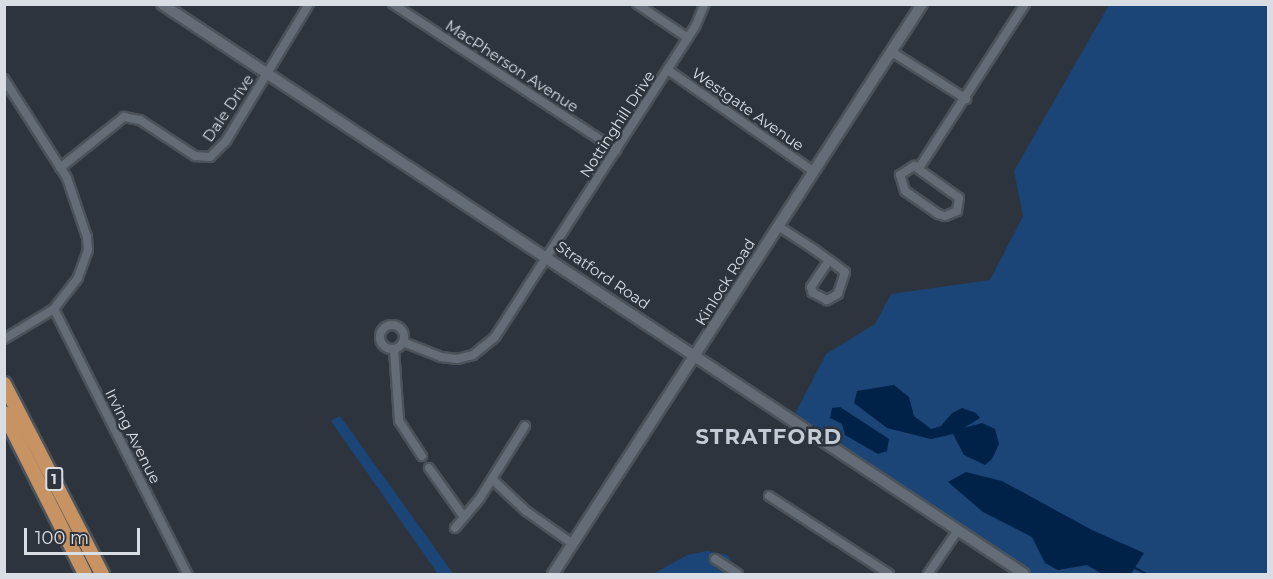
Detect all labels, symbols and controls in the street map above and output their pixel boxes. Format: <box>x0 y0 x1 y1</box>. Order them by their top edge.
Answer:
street label: MacPherson Avenue <box>442 16 582 116</box>
street label: Westgate Avenue <box>689 64 807 154</box>
street label: Nottinghill Drive <box>576 67 658 181</box>
street label: Dale Drive <box>199 71 257 145</box>
street label: Kinlock Road <box>691 235 759 329</box>
street label: Stratford Road <box>553 237 653 313</box>
street label: Irving Avenue <box>101 386 165 486</box>
district label: STRATFORD <box>695 424 843 450</box>
road number: 1 <box>45 468 63 490</box>
scale bar <box>27 516 142 554</box>
text: 100 m <box>35 527 89 549</box>

